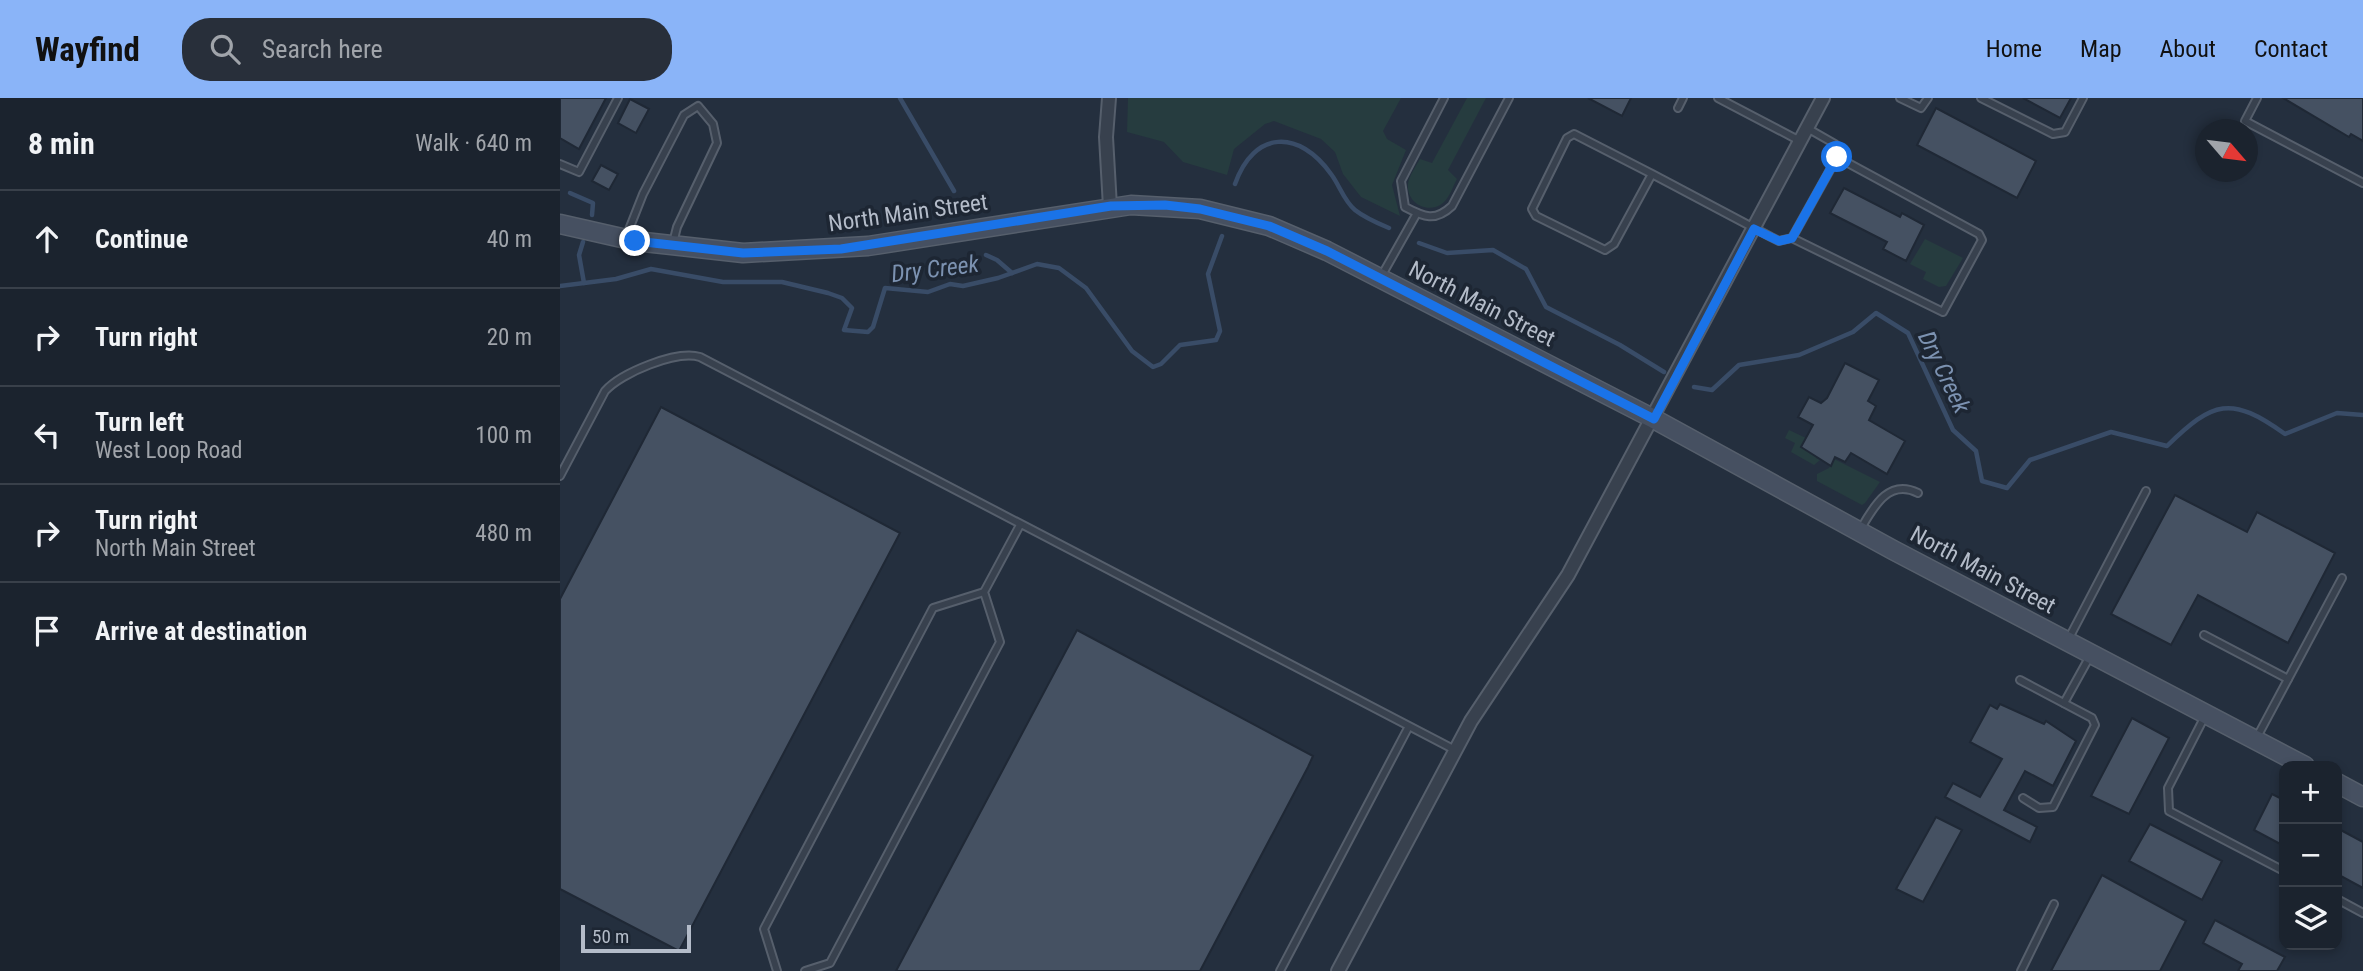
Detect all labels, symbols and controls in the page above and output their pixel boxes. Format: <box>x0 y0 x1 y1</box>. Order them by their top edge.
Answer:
search box <box>182 18 672 81</box>
text: Wayfind <box>35 30 140 69</box>
icon: search <box>206 30 244 68</box>
text: Search here <box>262 34 383 64</box>
text: Home <box>1986 35 2042 63</box>
text: Map <box>2080 35 2122 63</box>
text: About <box>2160 35 2216 63</box>
text: Contact <box>2254 35 2328 63</box>
north arrow <box>2195 119 2258 182</box>
text: 8 min <box>28 126 95 161</box>
text: Walk · 640 m <box>415 130 532 157</box>
route start <box>1821 141 1852 172</box>
street label: North Main Street <box>827 188 989 238</box>
icon: ahead <box>28 220 66 258</box>
text: Continue <box>95 224 188 254</box>
route end <box>619 225 650 256</box>
text: 40 m <box>487 226 532 253</box>
water label: Dry Creek <box>890 250 981 288</box>
street label: North Main Street <box>1404 256 1560 352</box>
icon: right <box>28 318 66 356</box>
text: Turn right <box>95 322 197 352</box>
text: 20 m <box>487 324 532 351</box>
water label: Dry Creek <box>1912 326 1976 418</box>
text: Turn left <box>95 407 184 437</box>
icon: left <box>28 416 66 454</box>
text: 100 m <box>475 422 532 449</box>
text: West Loop Road <box>95 437 242 464</box>
text: Turn right <box>95 505 197 535</box>
icon: right <box>28 514 66 552</box>
text: 480 m <box>475 520 532 547</box>
street label: North Main Street <box>1906 520 2060 620</box>
text: North Main Street <box>95 535 256 562</box>
icon: arrive <box>28 612 66 650</box>
text: Arrive at destination <box>95 616 307 646</box>
map controls <box>2279 761 2342 950</box>
button: + <box>2279 761 2342 824</box>
button: − <box>2279 824 2342 887</box>
button: layers <box>2279 887 2342 950</box>
scale bar <box>581 922 691 954</box>
text: 50 m <box>592 925 629 948</box>

